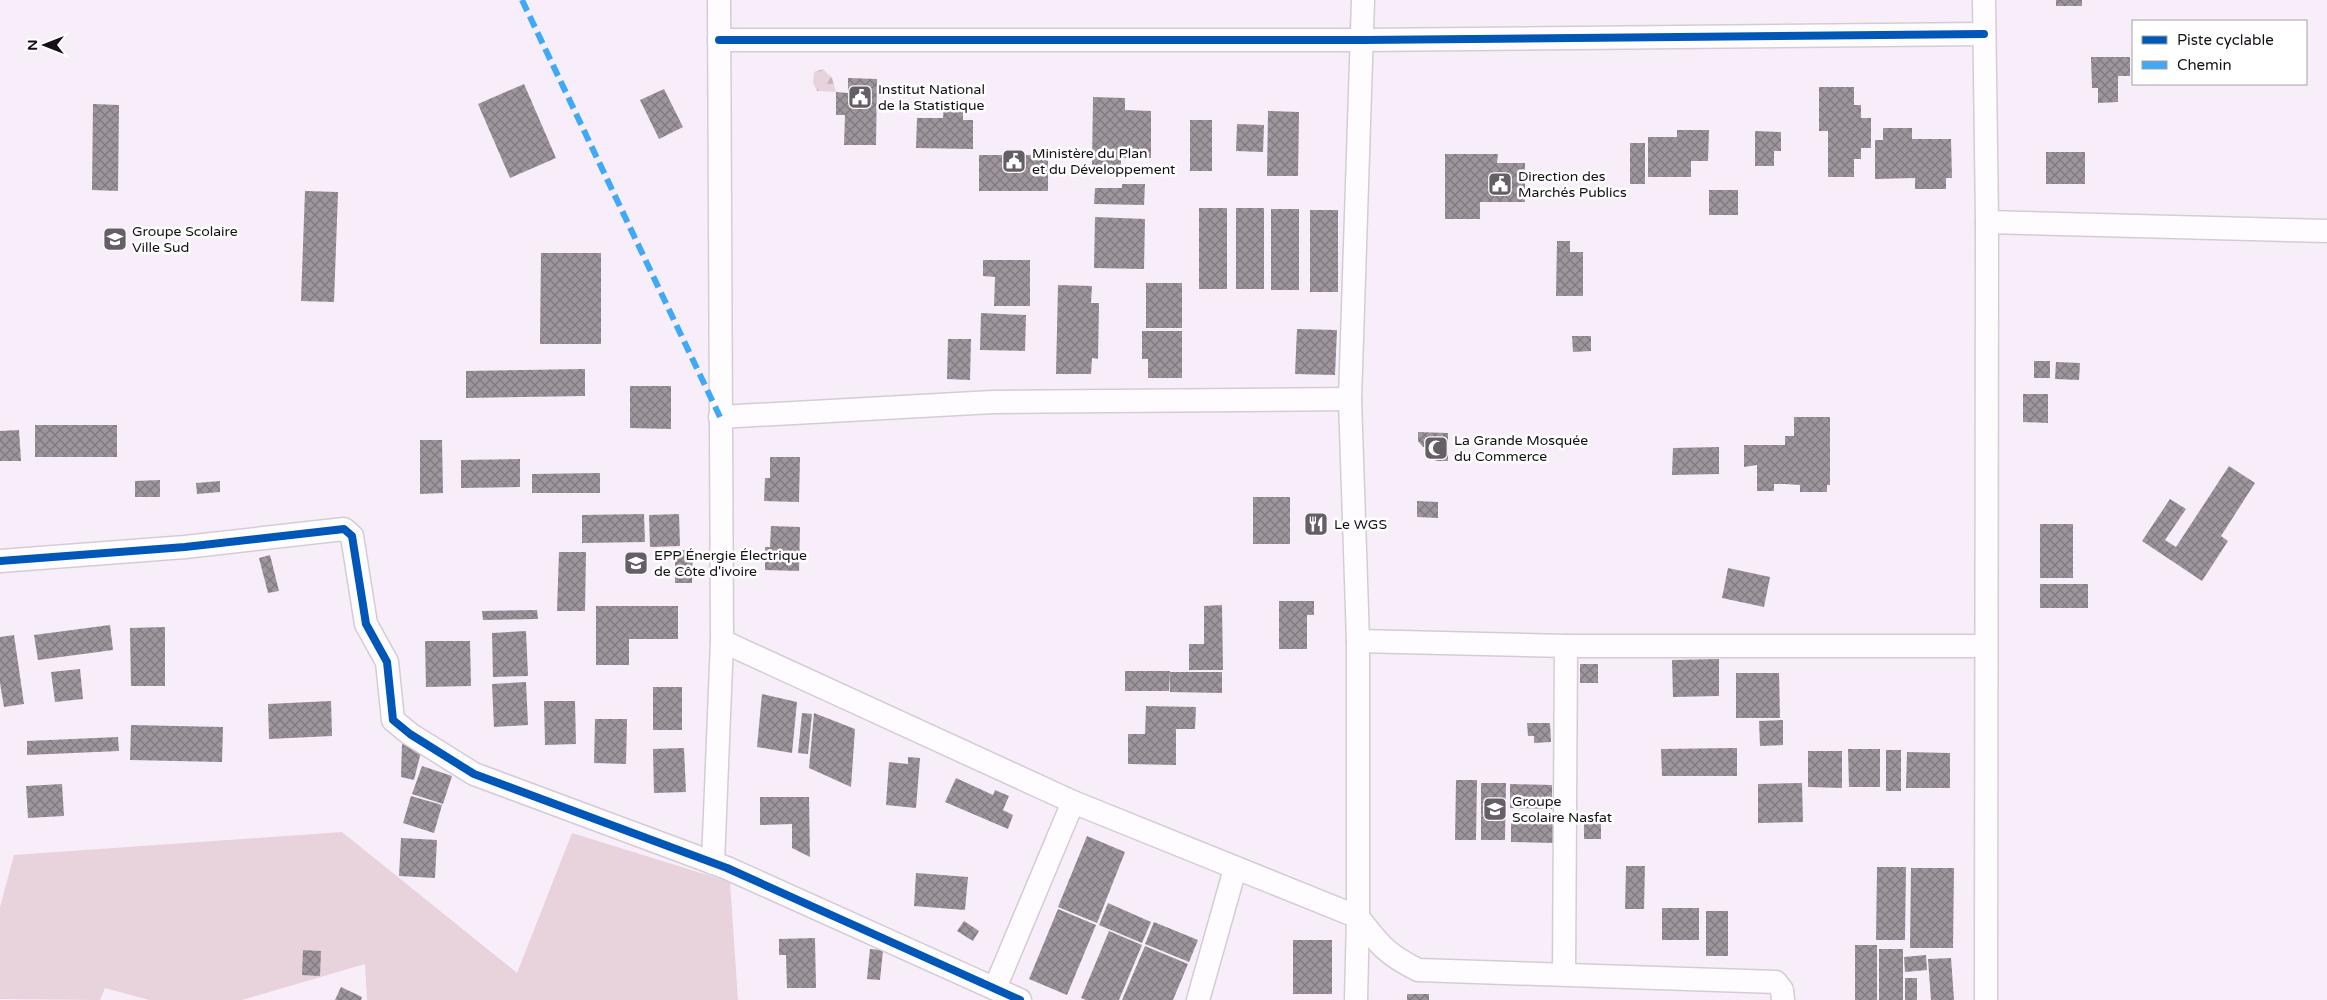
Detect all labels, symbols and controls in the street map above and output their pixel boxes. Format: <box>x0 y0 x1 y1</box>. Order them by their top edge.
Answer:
north arrow <box>20 20 70 70</box>
legend <box>2132 20 2307 85</box>
text: Piste cyclable <box>2177 31 2274 49</box>
text: N <box>24 39 41 51</box>
text: Chemin <box>2177 56 2232 74</box>
place label: Institut National de la Statistique <box>878 81 985 114</box>
public building icon: Institut National de la Statistique <box>847 84 873 110</box>
place label: Ministère du Plan et du Développement <box>1032 145 1176 178</box>
public building icon: Ministère du Plan et du Développement <box>1001 148 1027 174</box>
place label: Direction des Marchés Publics <box>1518 168 1627 201</box>
public building icon: Direction des Marchés Publics <box>1487 171 1513 197</box>
place label: Groupe Scolaire Ville Sud <box>132 223 238 256</box>
school or university icon: Groupe Scolaire Ville Sud <box>102 226 128 252</box>
place label: La Grande Mosquée du Commerce <box>1454 432 1588 465</box>
mosque icon: La Grande Mosquée du Commerce <box>1423 435 1449 461</box>
restaurant icon: Le WGS <box>1303 511 1329 537</box>
place label: Le WGS <box>1334 516 1387 533</box>
place label: EPP Énergie Électrique de Côte d'ivoire <box>654 547 807 580</box>
school or university icon: EPP Énergie Électrique de Côte d'ivoire <box>623 550 649 576</box>
place label: Groupe Scolaire Nasfat <box>1512 793 1613 826</box>
school or university icon: Groupe Scolaire Nasfat <box>1482 796 1508 822</box>

